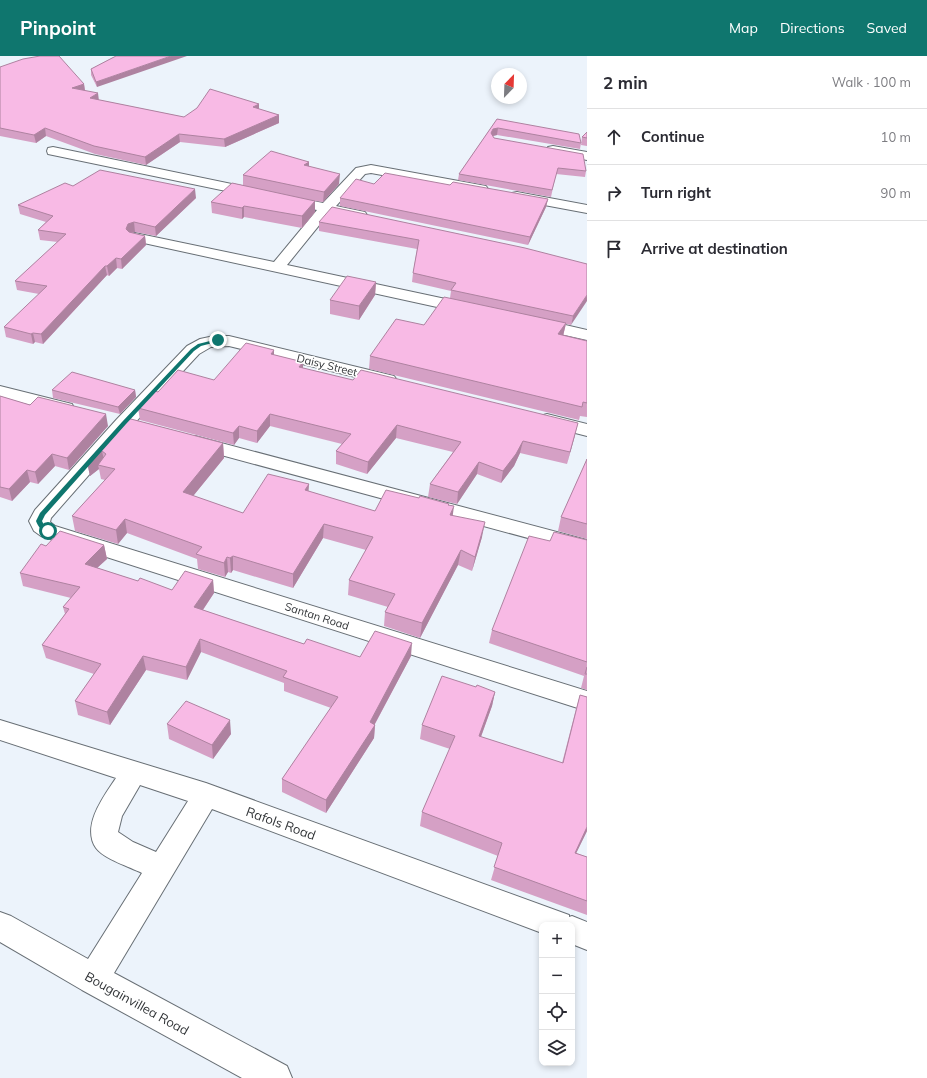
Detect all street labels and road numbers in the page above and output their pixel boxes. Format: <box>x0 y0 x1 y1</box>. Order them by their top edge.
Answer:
street label: Daisy Street <box>295 351 359 379</box>
street label: Santan Road <box>283 599 351 633</box>
street label: Rafols Road <box>244 803 318 843</box>
street label: Bougainvillea Road <box>82 968 192 1038</box>

